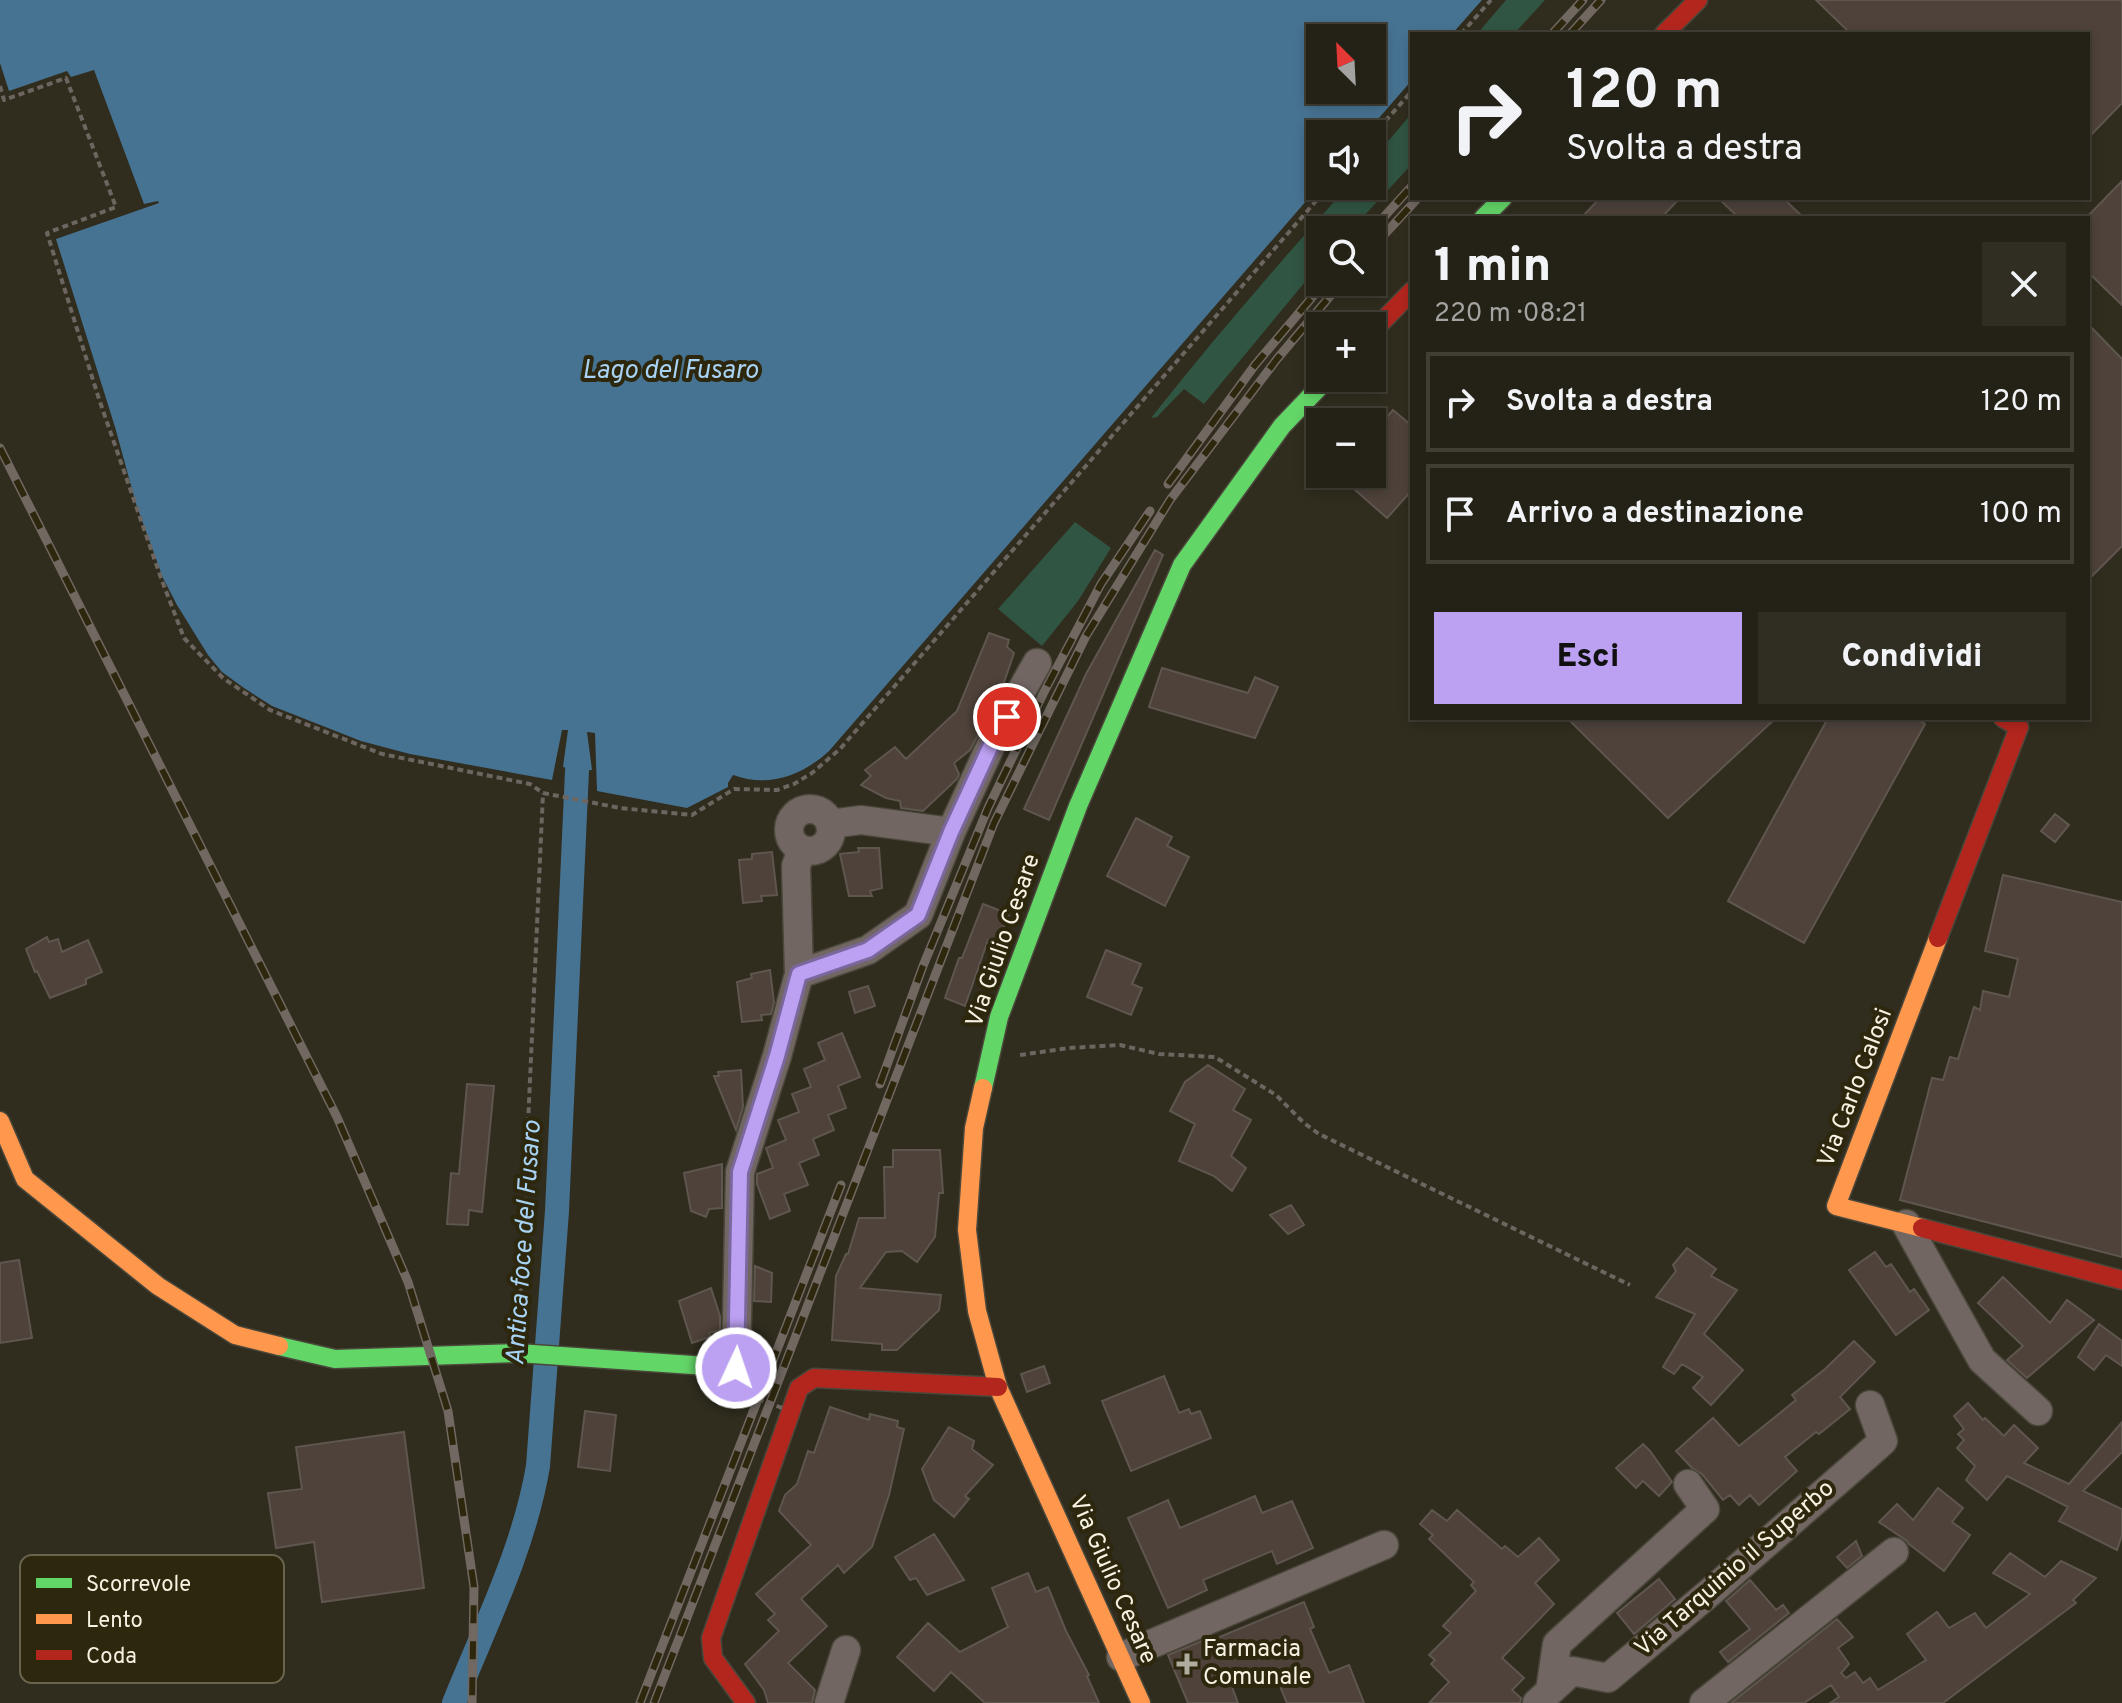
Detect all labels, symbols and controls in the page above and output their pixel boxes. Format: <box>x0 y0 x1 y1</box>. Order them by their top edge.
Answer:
north arrow <box>1306 24 1386 104</box>
map controls <box>1306 24 1386 488</box>
text: 120 m <box>1566 58 1723 128</box>
icon: right <box>1434 64 1538 168</box>
button: sound <box>1306 120 1386 200</box>
text: Svolta a destra <box>1566 127 1803 173</box>
button: search <box>1306 216 1386 296</box>
text: 1 min <box>1434 238 1551 298</box>
button: close <box>1982 242 2066 326</box>
text: 220 m · 08:21 <box>1434 298 1587 331</box>
button: + <box>1306 312 1386 392</box>
water label: Lago del Fusaro <box>582 355 758 388</box>
icon: right <box>1438 380 1482 424</box>
text: Svolta a destra <box>1506 384 1713 421</box>
text: 120 m <box>1981 384 2062 421</box>
button: − <box>1306 408 1386 488</box>
icon: arrive <box>1438 492 1482 536</box>
text: Arrivo a destinazione <box>1506 496 1804 533</box>
text: 100 m <box>1980 496 2062 533</box>
button: Esci <box>1434 612 1742 704</box>
button: Condividi <box>1758 612 2066 704</box>
pin <box>973 683 1041 751</box>
icon: arrive <box>985 695 1029 739</box>
street label: Via Giulio Cesare <box>960 850 1048 1032</box>
street label: Via Carlo Calosi <box>1812 1004 1900 1172</box>
water label: Antica foce del Fusaro <box>500 1119 550 1366</box>
position arrow <box>694 1326 778 1410</box>
street label: Via Tarquinio il Superbo <box>1629 1474 1841 1664</box>
street label: Via Giulio Cesare <box>1061 1491 1163 1669</box>
legend <box>20 1555 284 1683</box>
text: Scorrevole <box>86 1572 191 1599</box>
text: Lento <box>86 1608 143 1635</box>
place label: Farmacia Comunale <box>1203 1635 1311 1693</box>
text: Coda <box>86 1644 137 1671</box>
marker: Farmacia Comunale <box>1178 1655 1196 1673</box>

